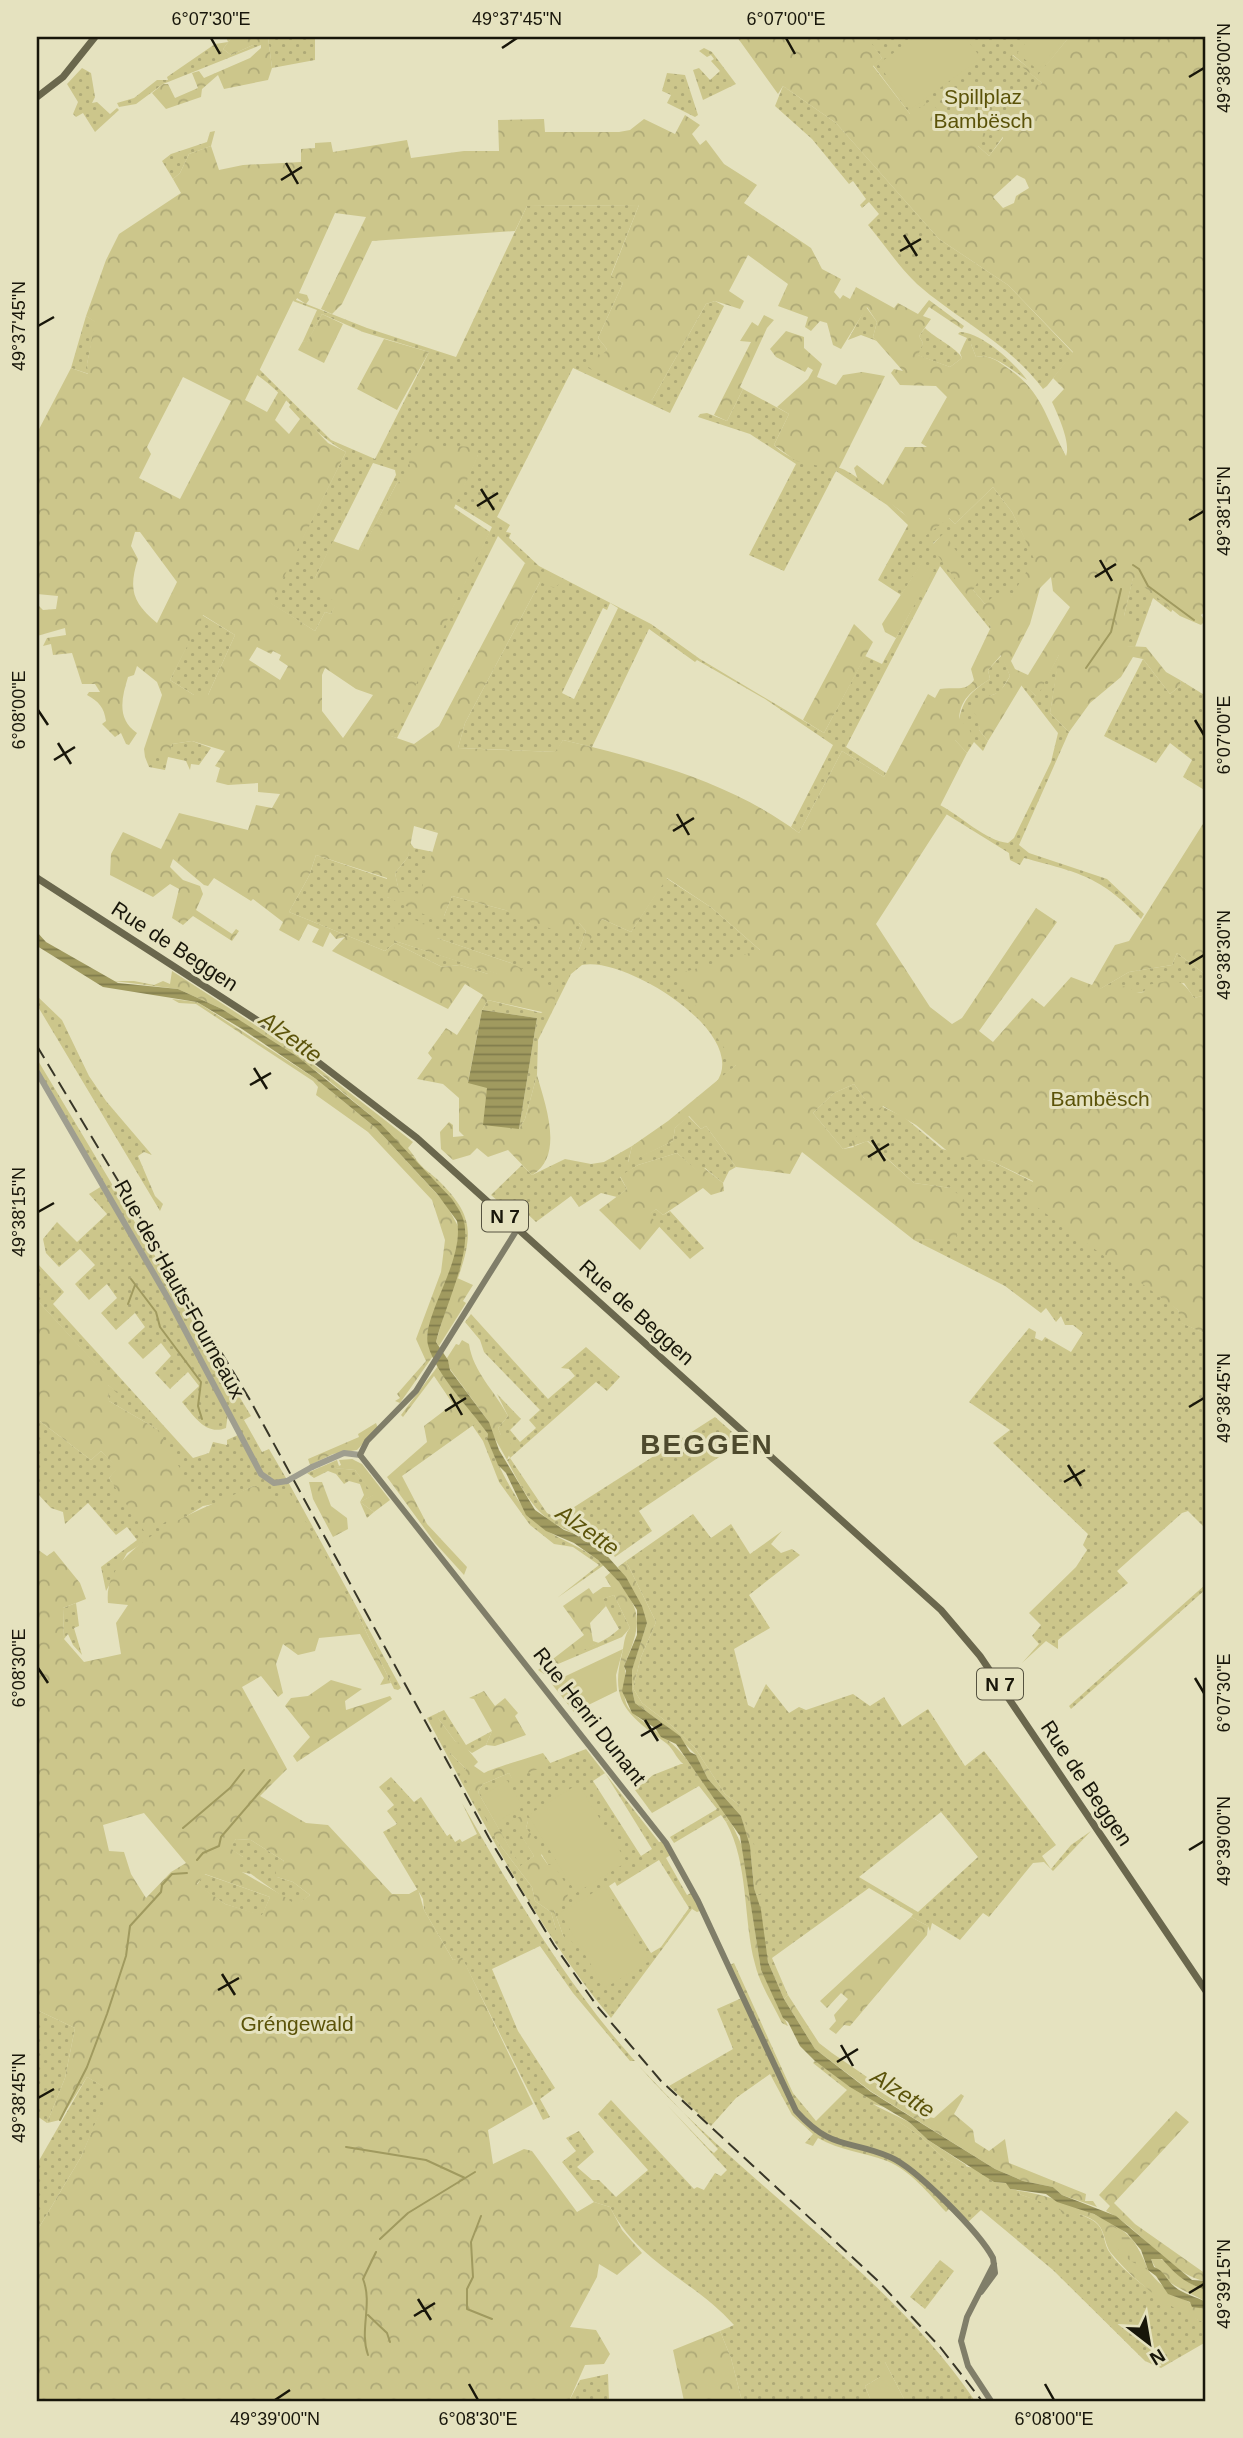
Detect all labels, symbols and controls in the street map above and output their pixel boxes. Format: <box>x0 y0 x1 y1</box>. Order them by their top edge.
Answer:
text: 6°07'30"E <box>171 9 251 29</box>
text: 49°37'45"N <box>472 9 562 29</box>
text: 6°07'00"E <box>746 9 826 29</box>
text: 49°38'00"N <box>1214 23 1234 113</box>
park label: Spillplaz Bambësch <box>933 85 1033 132</box>
text: 49°37'45"N <box>9 281 29 371</box>
text: 49°38'15"N <box>1214 466 1234 556</box>
text: 6°08'00"E <box>9 670 29 750</box>
text: 6°07'00"E <box>1214 695 1234 775</box>
street label: Rue de Beggen <box>108 897 242 995</box>
text: 49°38'30"N <box>1214 910 1234 1000</box>
water label: Alzette <box>253 1005 327 1068</box>
park label: Bambësch <box>1050 1087 1150 1110</box>
text: 49°38'15"N <box>9 1167 29 1257</box>
street label: Rue des Hauts-Fourneaux <box>110 1176 250 1403</box>
road number: N 7 <box>482 1200 528 1232</box>
street label: Rue de Beggen <box>575 1255 699 1369</box>
text: 49°38'45"N <box>1214 1353 1234 1443</box>
district label: BEGGEN <box>640 1429 774 1460</box>
water label: Alzette <box>550 1498 624 1561</box>
text: 6°08'30"E <box>9 1628 29 1708</box>
street label: Rue Henri Dunant <box>529 1643 651 1789</box>
text: 6°07'30"E <box>1214 1653 1234 1733</box>
road number: N 7 <box>977 1668 1023 1700</box>
street label: Rue de Beggen <box>1037 1716 1137 1850</box>
text: 49°39'00"N <box>1214 1796 1234 1886</box>
park label: Gréngewald <box>240 2012 354 2035</box>
text: 49°38'45"N <box>9 2053 29 2143</box>
water label: Alzette <box>865 2062 940 2123</box>
text: 49°39'15"N <box>1214 2239 1234 2329</box>
north arrow <box>1114 2308 1184 2378</box>
text: N <box>1146 2345 1169 2370</box>
text: 49°39'00"N <box>230 2409 320 2429</box>
text: 6°08'30"E <box>438 2409 518 2429</box>
text: 6°08'00"E <box>1014 2409 1094 2429</box>

